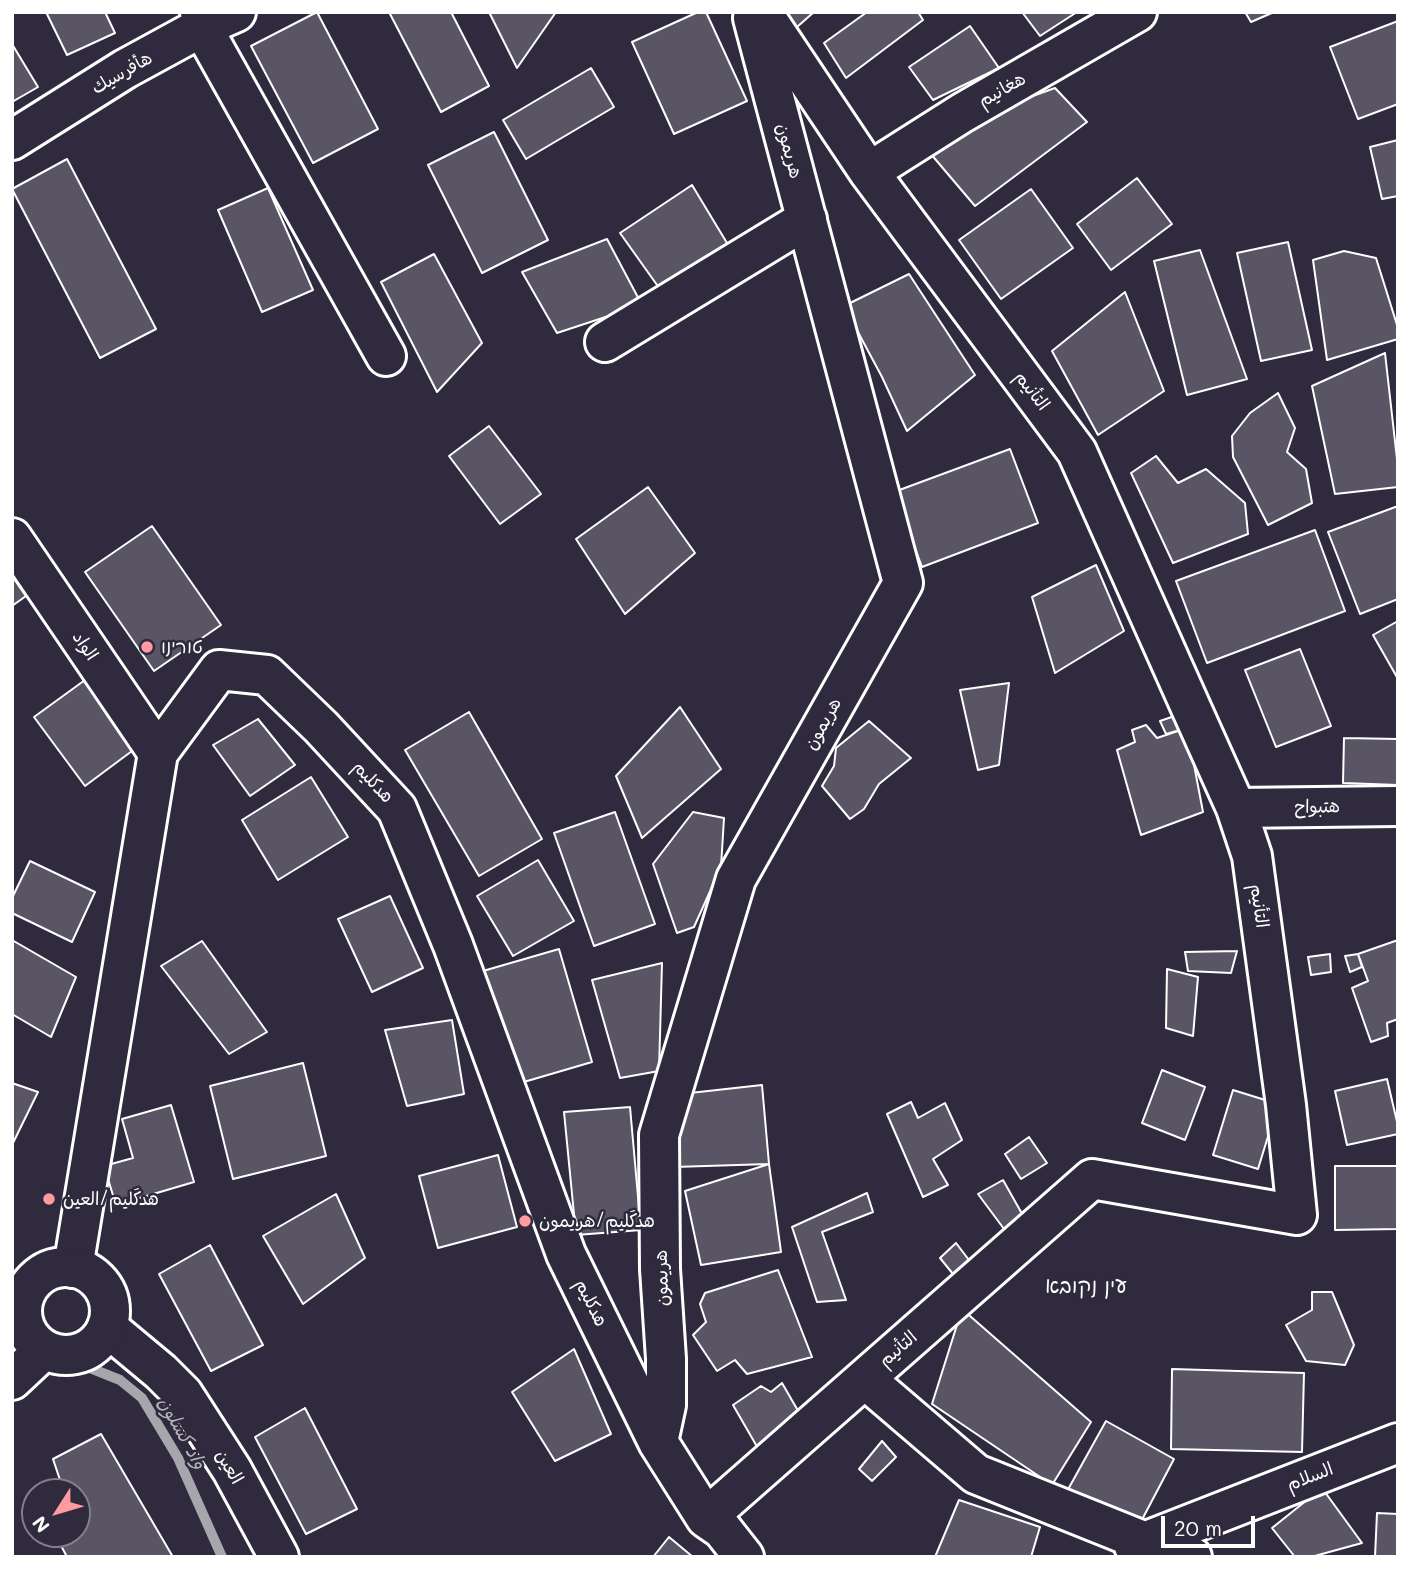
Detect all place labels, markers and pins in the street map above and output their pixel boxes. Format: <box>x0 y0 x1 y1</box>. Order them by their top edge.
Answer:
place label: טורינו <box>161 636 203 658</box>
marker: טורינו <box>139 639 155 655</box>
place label: هدكَليم/العين <box>63 1188 159 1210</box>
marker: هدكَليم/العين <box>41 1191 57 1207</box>
place label: هدكَليم/هريمون <box>539 1210 655 1232</box>
marker: هدكَليم/هريمون <box>517 1213 533 1229</box>

